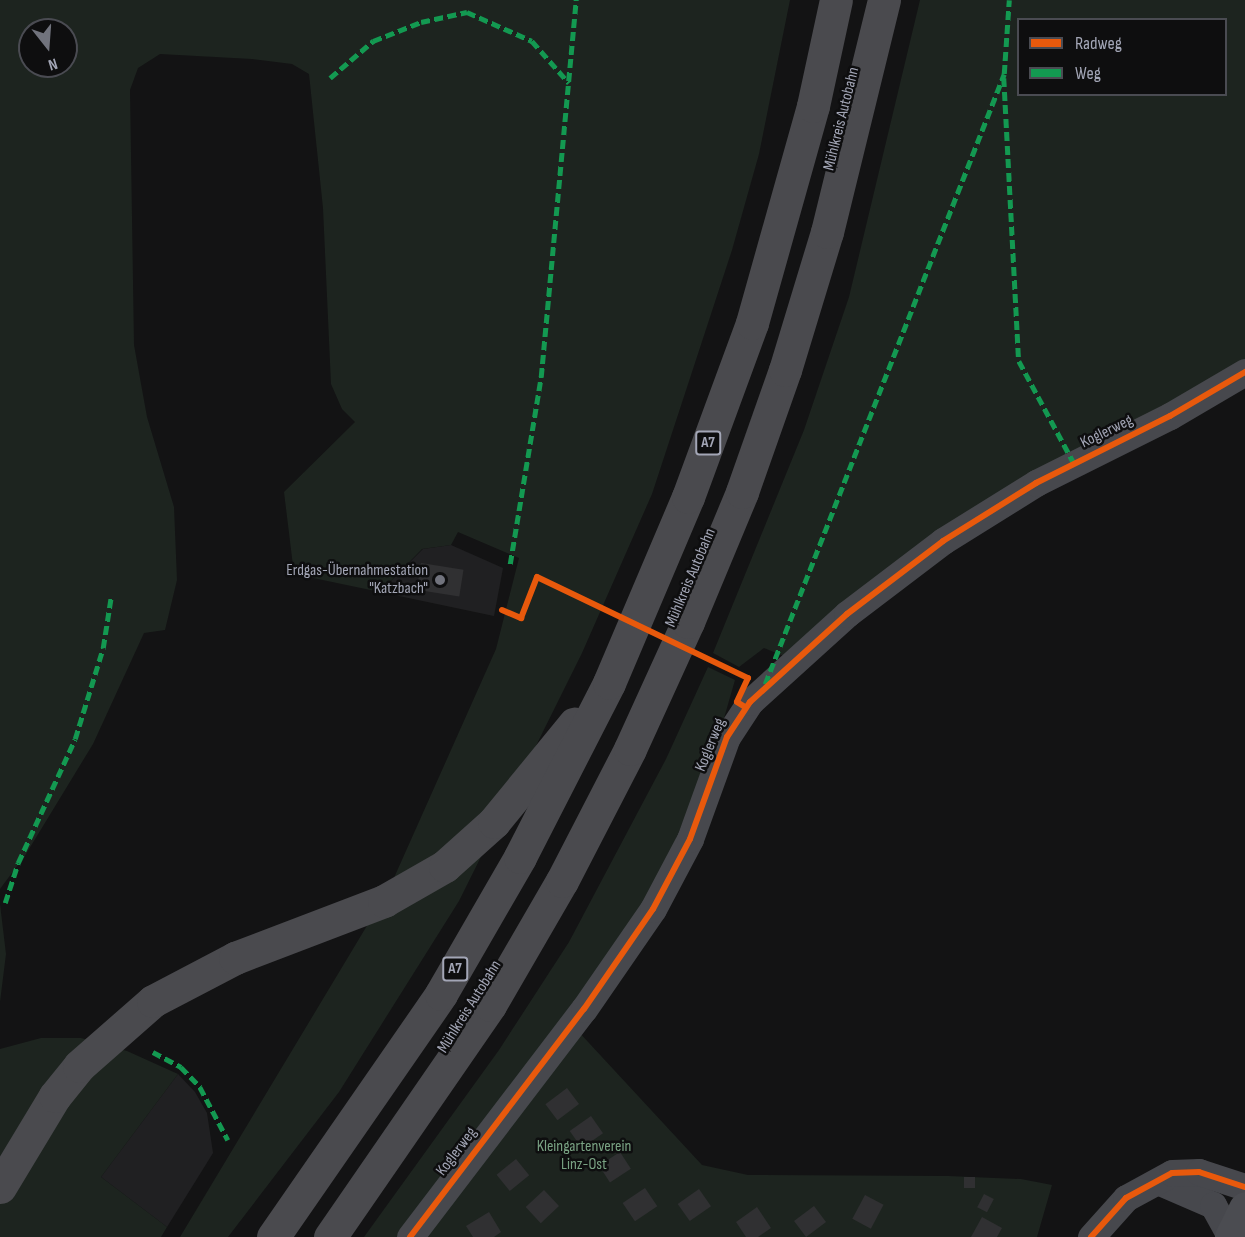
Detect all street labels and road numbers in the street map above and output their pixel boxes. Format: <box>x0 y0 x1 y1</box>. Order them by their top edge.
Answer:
street label: Mühlkreis Autobahn <box>820 65 864 173</box>
street label: Koglerweg <box>1078 411 1136 453</box>
road number: A7 <box>694 431 722 455</box>
street label: Mühlkreis Autobahn <box>662 526 720 630</box>
street label: Koglerweg <box>692 715 730 775</box>
street label: Mühlkreis Autobahn <box>434 957 506 1057</box>
road number: A7 <box>442 957 468 981</box>
street label: Koglerweg <box>433 1124 481 1180</box>

